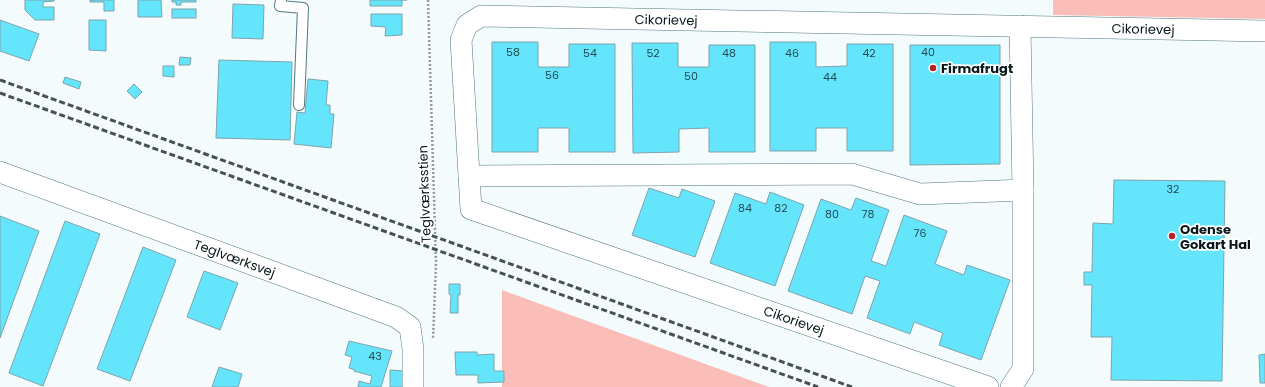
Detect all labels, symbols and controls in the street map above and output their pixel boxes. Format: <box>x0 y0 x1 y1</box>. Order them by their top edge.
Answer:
street label: Cikorievej <box>634 10 698 30</box>
street label: Cikorievej <box>1111 19 1175 39</box>
house number: 58 <box>506 44 520 60</box>
house number: 40 <box>921 44 935 60</box>
house number: 54 <box>583 45 597 61</box>
house number: 52 <box>646 45 660 61</box>
house number: 48 <box>722 45 736 61</box>
house number: 46 <box>785 45 799 61</box>
house number: 42 <box>862 45 876 61</box>
place label: Firmafrugt <box>941 59 1013 78</box>
marker: Firmafrugt <box>928 63 938 73</box>
house number: 56 <box>545 67 559 83</box>
house number: 50 <box>684 68 698 84</box>
house number: 44 <box>823 69 837 85</box>
street label: Teglværksstien <box>413 145 436 243</box>
house number: 32 <box>1167 181 1179 197</box>
house number: 84 <box>738 200 752 216</box>
house number: 82 <box>774 200 788 216</box>
house number: 80 <box>825 206 839 222</box>
house number: 78 <box>862 206 875 222</box>
place label: Odense Gokart Hal <box>1180 220 1251 254</box>
house number: 76 <box>914 225 927 241</box>
marker: Odense Gokart Hal <box>1167 231 1177 241</box>
street label: Teglværksvej <box>191 235 278 282</box>
street label: Cikorievej <box>761 301 827 340</box>
house number: 43 <box>368 348 382 364</box>

